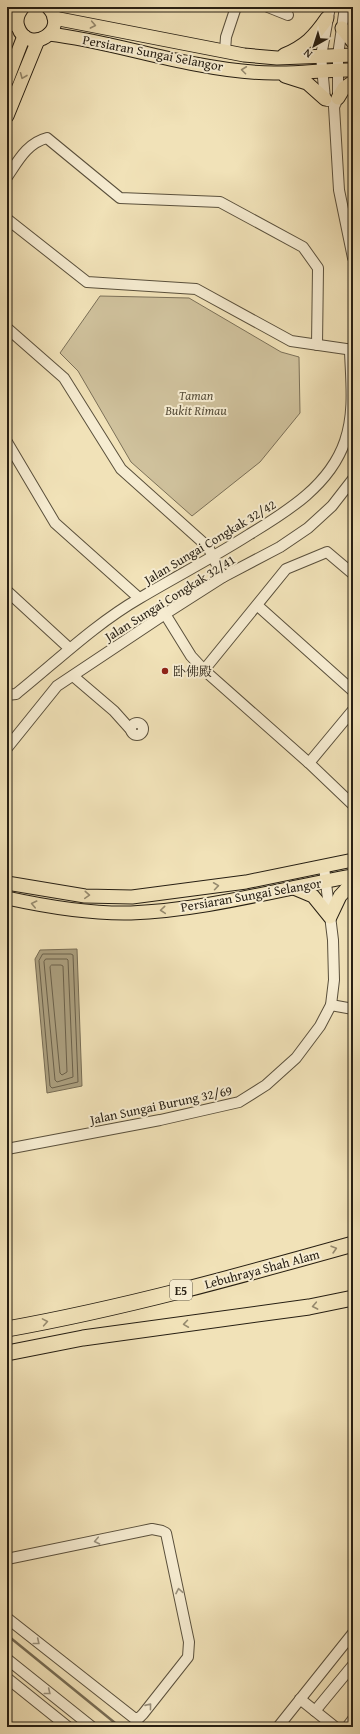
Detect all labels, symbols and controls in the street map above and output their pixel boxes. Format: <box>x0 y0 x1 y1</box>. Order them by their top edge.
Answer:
one-way arrow <box>89 21 96 29</box>
north arrow <box>294 26 334 66</box>
street label: Persiaran Sungai Selangor <box>81 30 226 76</box>
text: N <box>299 45 316 62</box>
one-way arrow <box>241 66 247 75</box>
one-way arrow <box>20 72 28 79</box>
park label: Taman Bukit Rimau <box>164 386 227 420</box>
street label: Jalan Sungai Congkak 32/42 <box>139 495 280 590</box>
street label: Jalan Sungai Congkak 32/41 <box>99 550 239 647</box>
place label: 卧佛殿 <box>173 662 212 681</box>
marker: 卧佛殿 <box>160 666 170 676</box>
street label: Persiaran Sungai Selangor <box>179 873 324 917</box>
one-way arrow <box>213 882 219 891</box>
one-way arrow <box>84 891 90 900</box>
one-way arrow <box>31 901 37 909</box>
one-way arrow <box>160 905 166 914</box>
street label: Jalan Sungai Burung 32/69 <box>86 1081 234 1130</box>
street label: Lebuhraya Shah Alam <box>202 1244 322 1294</box>
one-way arrow <box>331 1246 338 1254</box>
road number: E5 <box>170 1280 192 1300</box>
one-way arrow <box>312 1301 318 1310</box>
one-way arrow <box>42 1318 48 1327</box>
one-way arrow <box>183 1319 189 1328</box>
one-way arrow <box>94 1536 101 1544</box>
one-way arrow <box>175 1588 184 1594</box>
one-way arrow <box>33 1638 40 1645</box>
one-way arrow <box>44 1688 51 1695</box>
one-way arrow <box>145 1704 152 1711</box>

